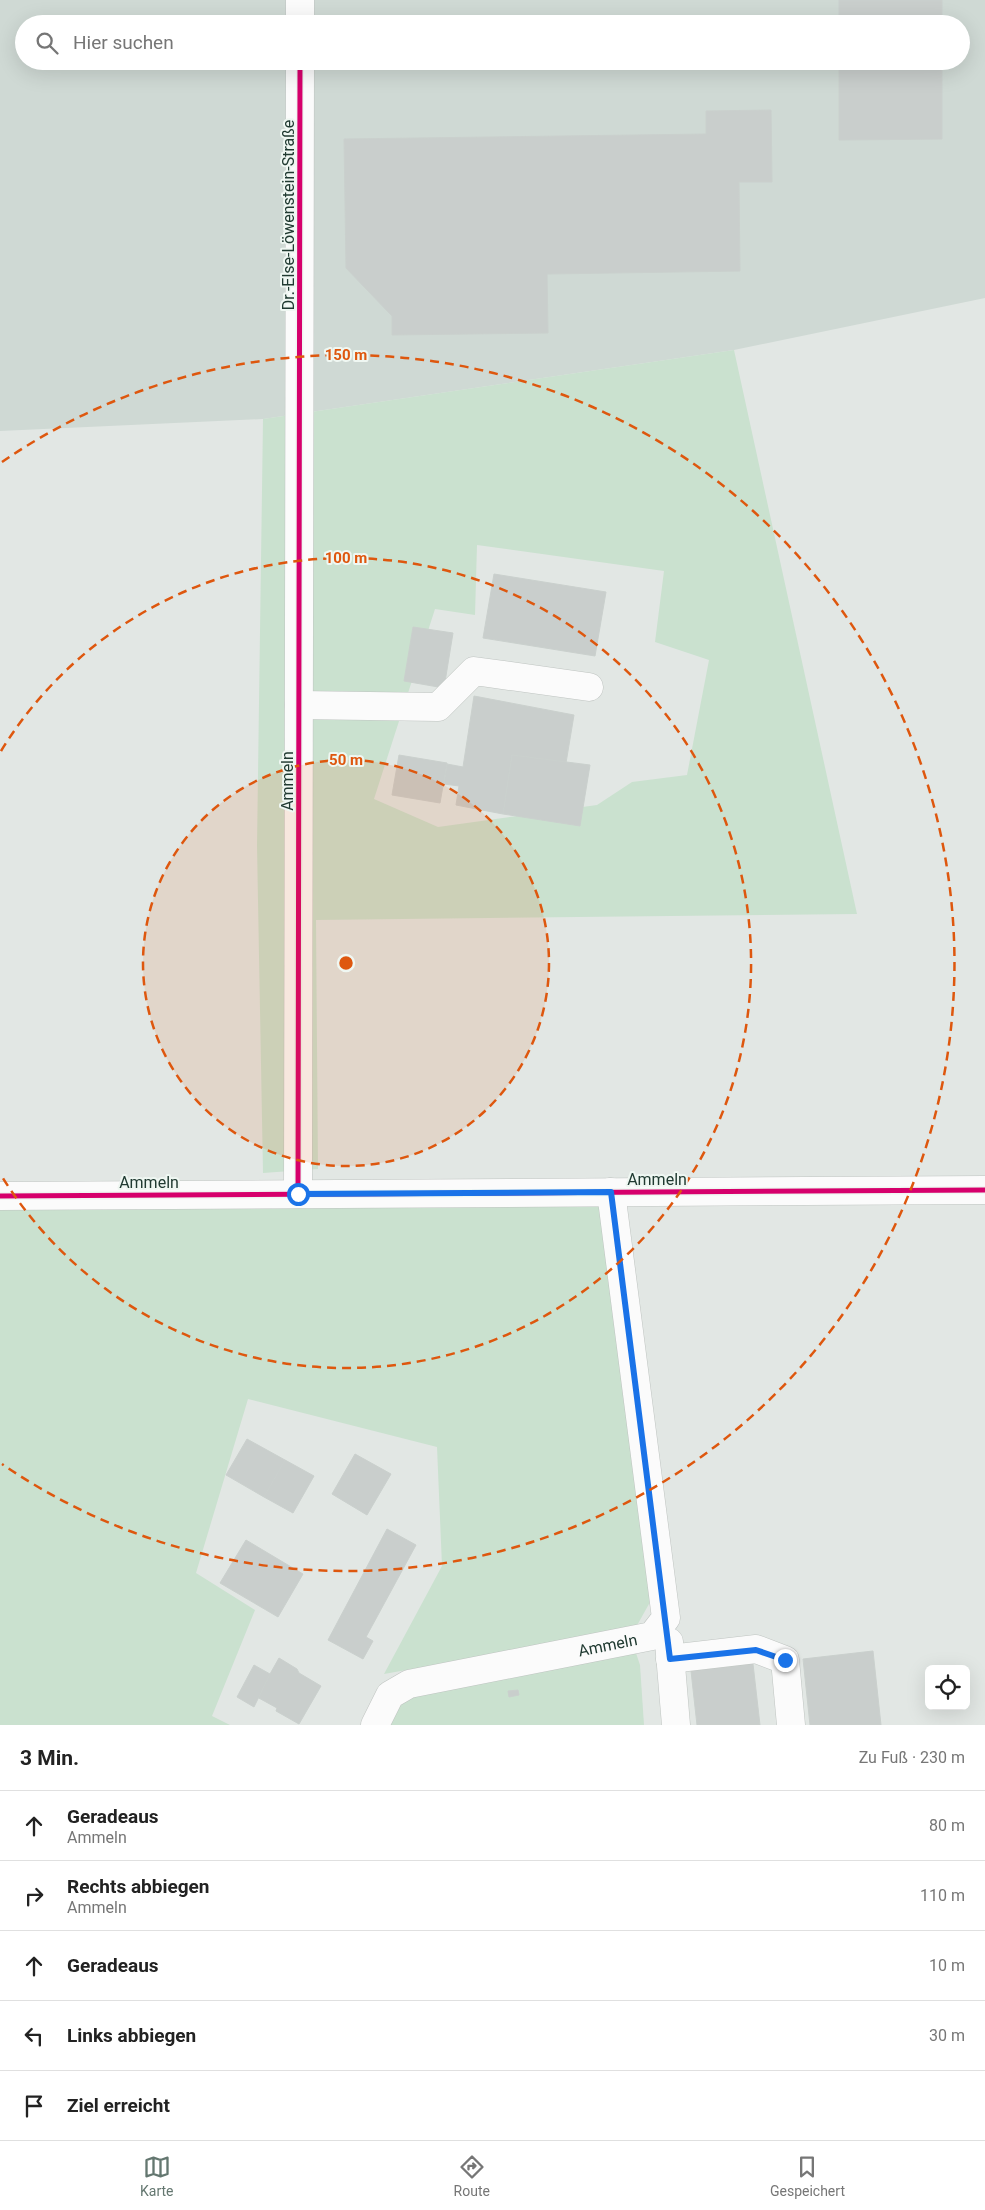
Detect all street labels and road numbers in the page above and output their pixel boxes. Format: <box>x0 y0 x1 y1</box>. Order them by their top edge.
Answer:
street label: Dr.-Else-Löwenstein-Straße <box>279 120 298 310</box>
street label: Ammeln <box>278 751 297 811</box>
street label: Ammeln <box>627 1170 687 1189</box>
street label: Ammeln <box>119 1173 179 1192</box>
street label: Ammeln <box>577 1630 639 1660</box>

